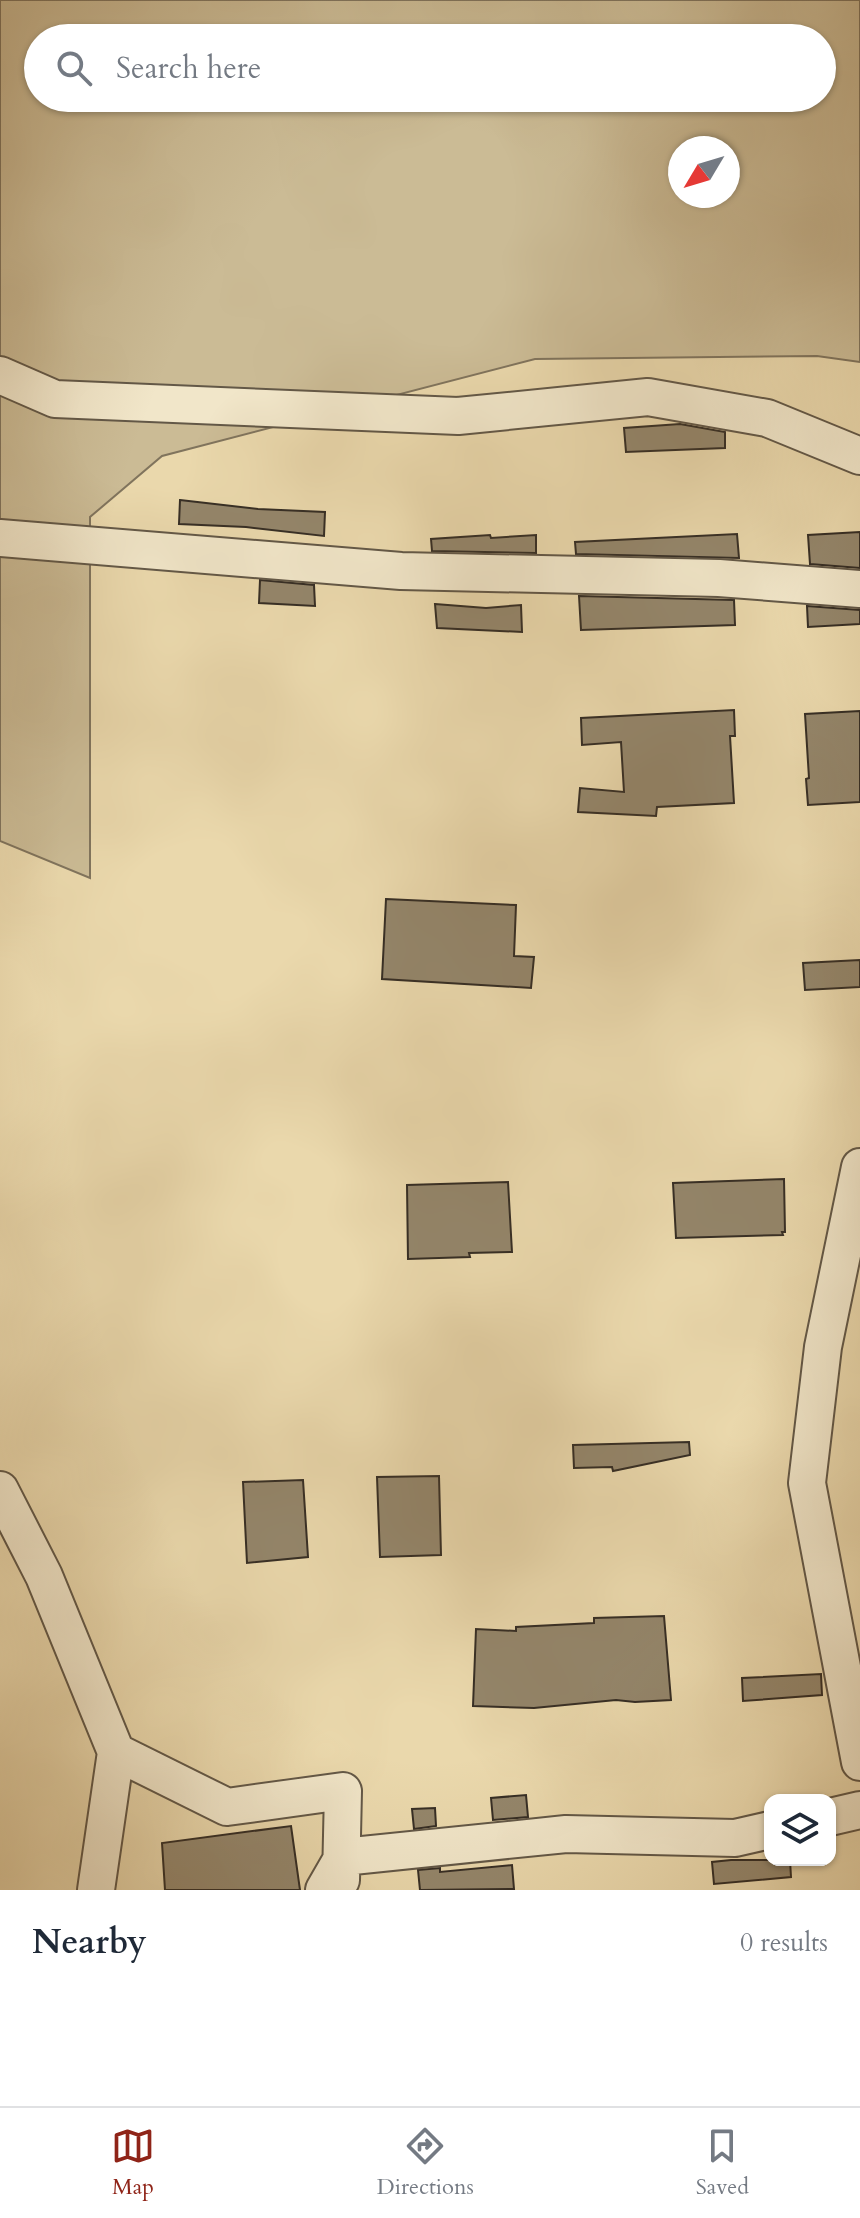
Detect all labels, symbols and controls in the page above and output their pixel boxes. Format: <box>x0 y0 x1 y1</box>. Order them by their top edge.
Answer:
search box <box>24 24 836 112</box>
icon: search <box>52 46 96 90</box>
text: Search here <box>116 48 261 89</box>
north arrow <box>668 136 740 208</box>
map controls <box>764 1794 836 1866</box>
button: layers <box>764 1794 836 1866</box>
text: Nearby <box>32 1919 147 1965</box>
text: 0 results <box>740 1925 828 1960</box>
tab: Map <box>111 2124 155 2202</box>
tab: Directions <box>377 2124 474 2202</box>
tab: Saved <box>696 2124 749 2202</box>

